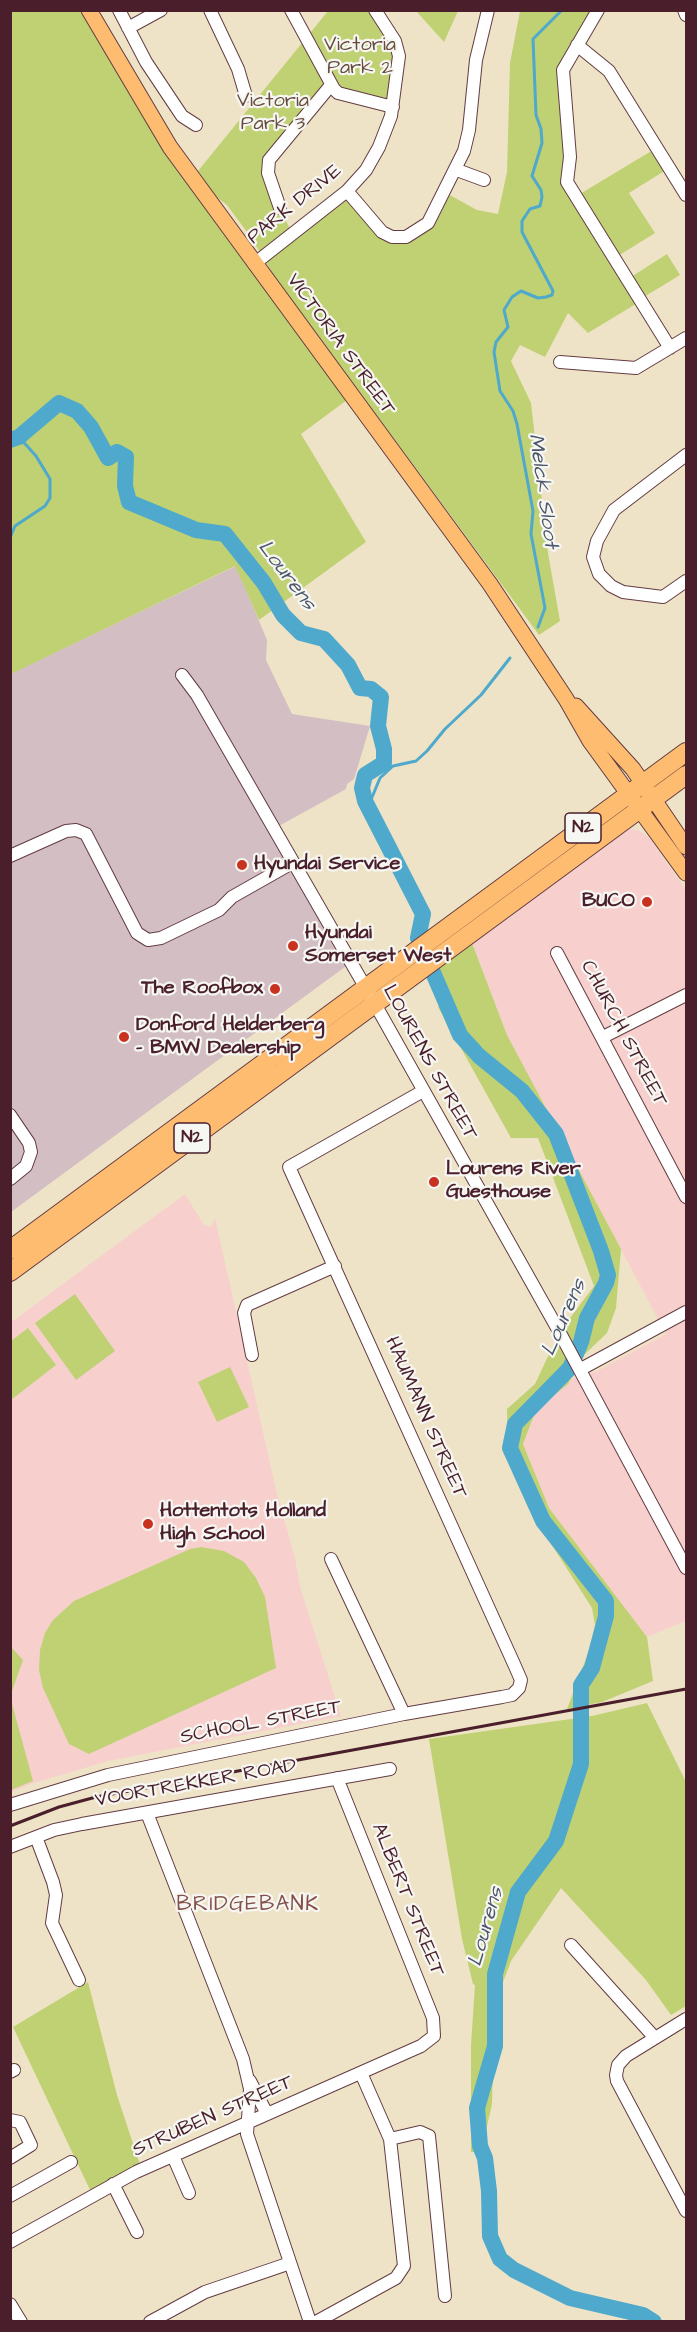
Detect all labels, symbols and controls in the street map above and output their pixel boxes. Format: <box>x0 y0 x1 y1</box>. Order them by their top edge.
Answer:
park label: Victoria Park 2 <box>324 34 396 81</box>
park label: Victoria Park 3 <box>237 90 309 137</box>
street label: PARK DRIVE <box>243 160 347 250</box>
street label: VICTORIA STREET <box>281 269 399 421</box>
water label: Melck Sloot <box>521 432 563 550</box>
water label: Lourens <box>252 536 320 616</box>
road number: N2 <box>565 813 601 843</box>
place label: Hyundai Service <box>254 853 400 877</box>
marker: Hyundai Service <box>235 858 249 872</box>
place label: BUCO <box>582 890 635 914</box>
marker: BUCO <box>640 895 654 909</box>
place label: Hyundai Somerset West <box>305 922 451 969</box>
marker: Hyundai Somerset West <box>286 939 300 953</box>
street label: CHURCH STREET <box>574 957 672 1111</box>
place label: The Roofbox <box>141 977 263 1001</box>
street label: LOURENS STREET <box>376 981 482 1145</box>
marker: The Roofbox <box>268 982 282 996</box>
place label: Donford Helderberg - BMW Dealership <box>136 1014 324 1061</box>
marker: Donford Helderberg - BMW Dealership <box>117 1030 131 1044</box>
road number: N2 <box>174 1123 210 1153</box>
place label: Lourens River Guesthouse <box>446 1158 581 1205</box>
marker: Lourens River Guesthouse <box>427 1175 441 1189</box>
water label: Lourens <box>537 1276 593 1360</box>
street label: HAUMANN STREET <box>379 1334 471 1502</box>
place label: Hottentots Holland High School <box>160 1500 326 1547</box>
marker: Hottentots Holland High School <box>141 1517 155 1531</box>
street label: SCHOOL STREET <box>178 1696 344 1750</box>
street label: VOORTREKKER ROAD <box>94 1754 298 1814</box>
street label: ALBERT STREET <box>365 1820 449 1980</box>
water label: Lourens <box>464 1885 510 1969</box>
district label: BRIDGEBANK <box>177 1893 319 1919</box>
street label: STRUBEN STREET <box>129 2071 297 2163</box>

